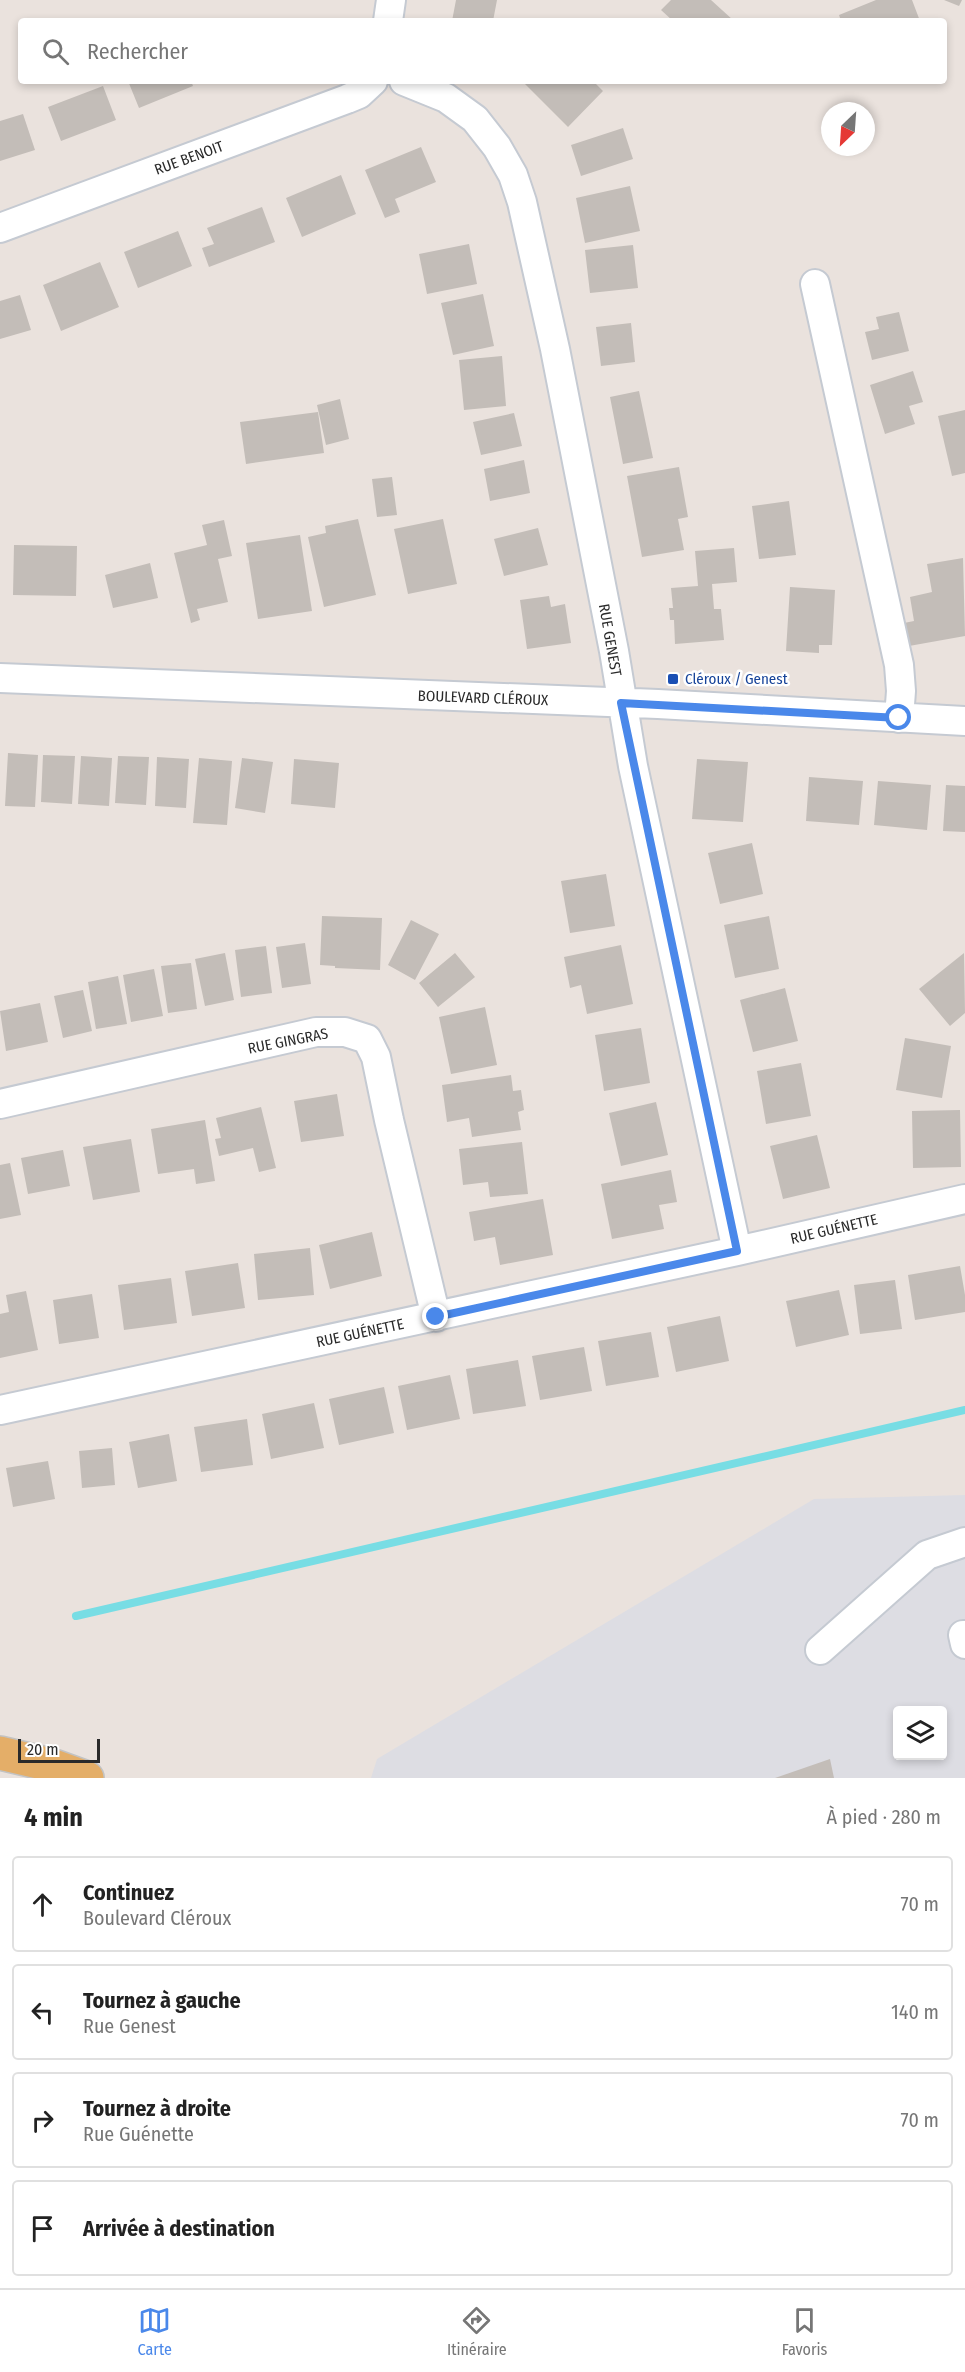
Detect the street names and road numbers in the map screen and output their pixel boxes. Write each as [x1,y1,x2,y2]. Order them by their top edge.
street label: RUE BENOIT [152,137,226,179]
street label: RUE GENEST [595,602,625,678]
street label: BOULEVARD CLÉROUX [417,687,549,709]
street label: RUE GINGRAS [246,1024,330,1058]
street label: RUE GUÉNETTE [789,1210,879,1248]
street label: RUE GUÉNETTE [315,1315,405,1351]

